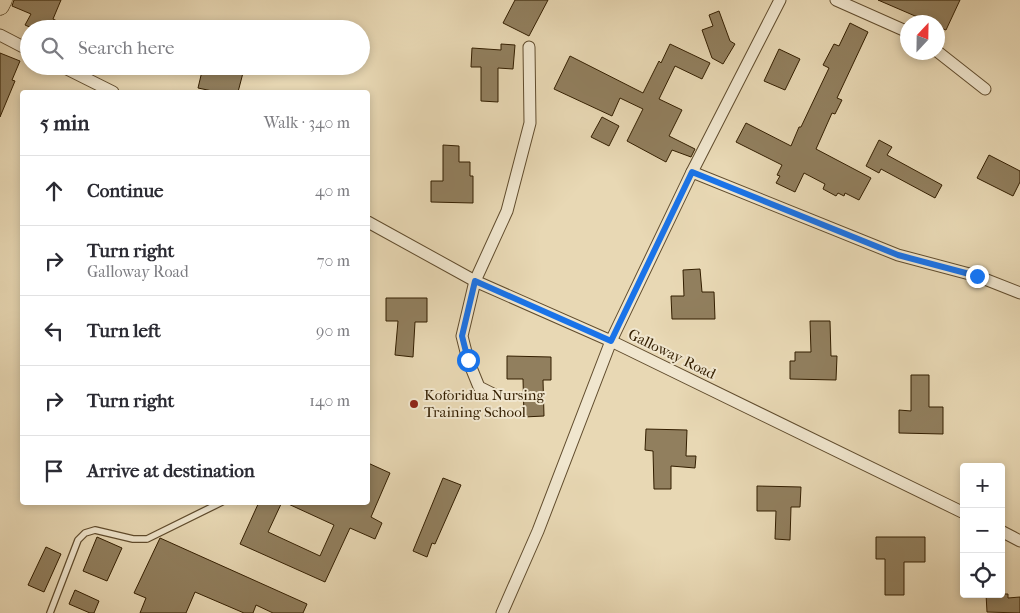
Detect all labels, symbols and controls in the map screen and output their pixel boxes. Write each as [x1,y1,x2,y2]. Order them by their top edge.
north arrow [900,15,945,60]
search box [20,20,370,75]
icon: search [38,34,66,62]
text: Search here [78,37,174,59]
text: 5 min [40,111,89,135]
text: Walk · 340 m [264,113,350,132]
icon: ahead [40,177,68,205]
text: Continue [87,180,163,202]
text: 40 m [315,181,350,200]
text: Turn right [87,240,174,262]
icon: right [40,247,68,275]
text: 70 m [317,251,350,270]
text: Galloway Road [87,262,189,281]
route end [966,265,989,288]
icon: left [40,317,68,345]
text: Turn left [87,320,161,342]
text: 90 m [316,321,350,340]
street label: Galloway Road [625,325,720,383]
route start [457,349,480,372]
place label: Koforidua Nursing Training School [424,386,545,421]
icon: right [40,387,68,415]
text: Turn right [87,390,174,412]
text: 140 m [309,391,350,410]
marker: Koforidua Nursing Training School [408,398,420,410]
icon: arrive [40,457,68,485]
text: Arrive at destination [87,460,255,482]
map controls [960,463,1005,598]
button: + [960,463,1005,508]
button: − [960,508,1005,553]
button: locate [960,553,1005,598]

